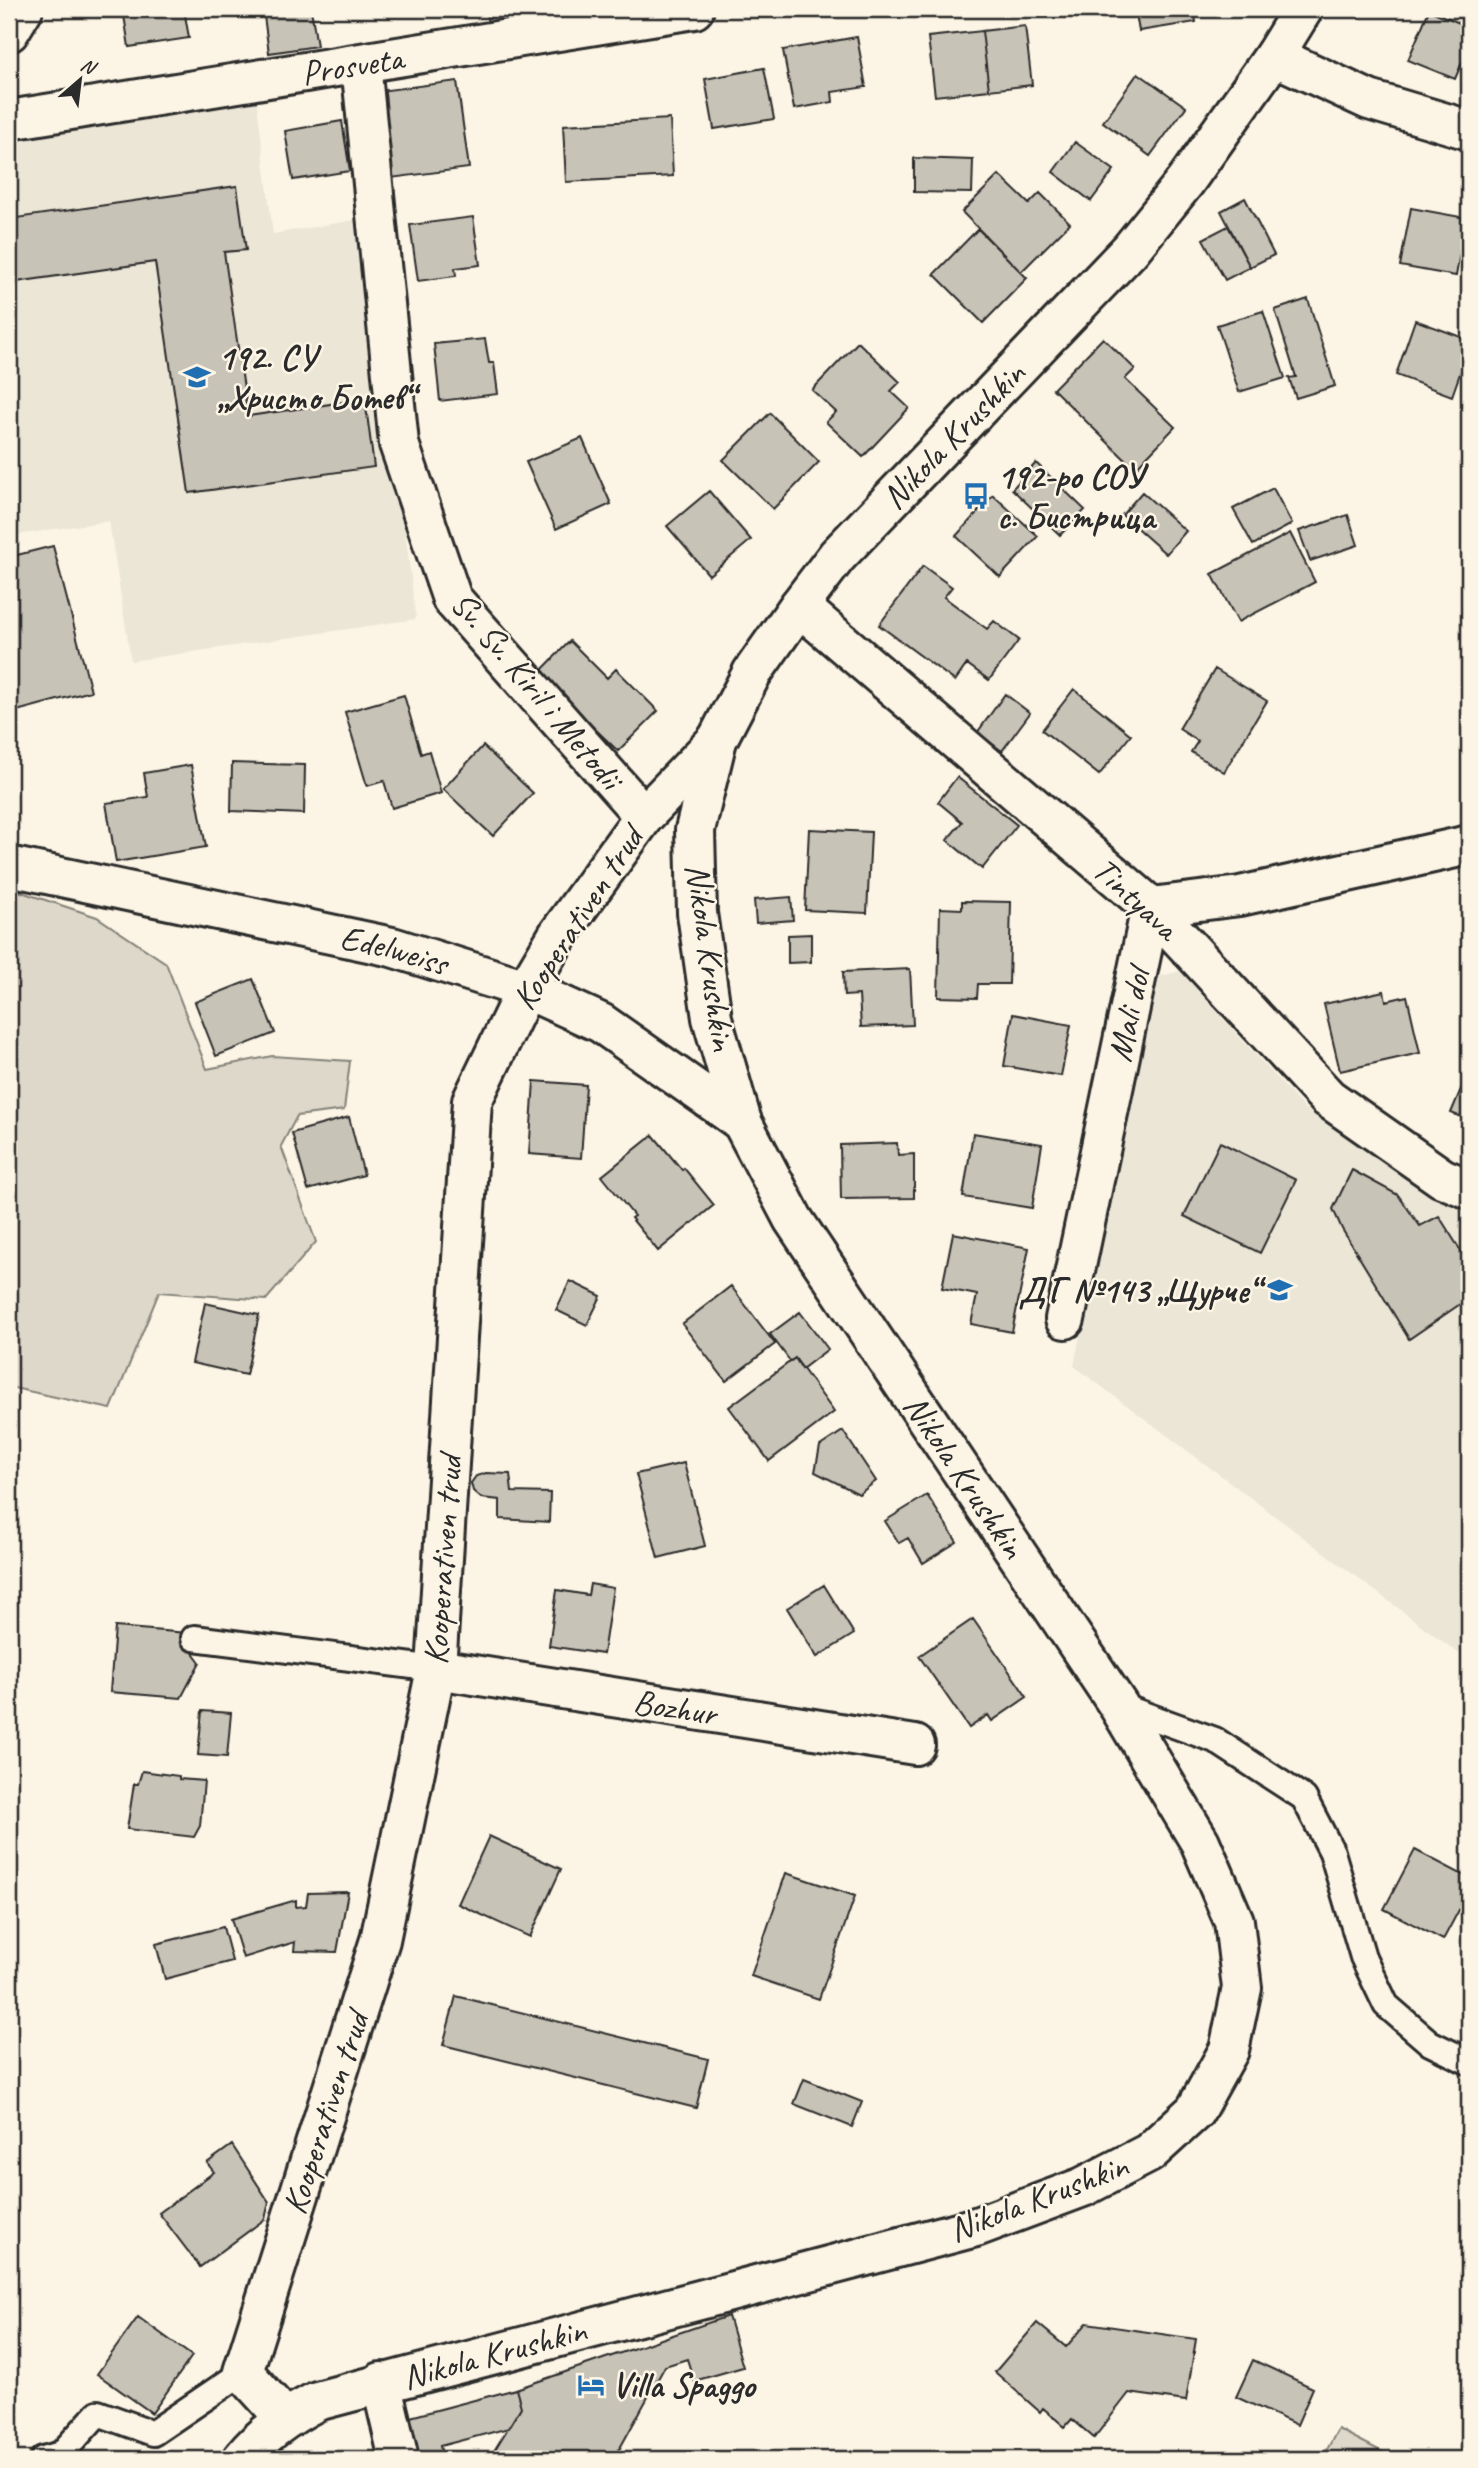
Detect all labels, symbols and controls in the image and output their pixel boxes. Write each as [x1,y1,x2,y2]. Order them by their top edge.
street label: Prosveta [298,35,409,96]
north arrow [46,46,116,116]
text: N [77,53,101,81]
place label: 192. СУ „Христо Ботев“ [218,335,421,420]
street label: Nikola Krushkin [872,351,1036,519]
school or university icon: 192. СУ „Христо Ботев“ [182,362,212,392]
place label: 192-ро СОУ с. Бистрица [997,454,1158,539]
bus stop icon: 192-ро СОУ с. Бистрица [961,481,991,511]
street label: Sv. Sv. Kiril i Metodii [441,582,635,802]
street label: Kooperativen trud [502,814,656,1018]
street label: Tintyava [1083,847,1190,951]
street label: Nikola Krushkin [675,861,746,1054]
street label: Edelweiss [336,915,456,987]
street label: Mali dol [1097,959,1161,1065]
place label: ДГ №143 „Щурче“ [1019,1268,1267,1313]
school or university icon: ДГ №143 „Щурче“ [1264,1275,1294,1305]
street label: Nikola Krushkin [893,1386,1036,1568]
street label: Kooperativen trud [413,1449,473,1666]
street label: Bozhur [630,1679,722,1737]
street label: Kooperativen trud [272,2002,381,2220]
street label: Nikola Krushkin [942,2142,1135,2252]
street label: Nikola Krushkin [398,2307,592,2400]
place label: Villa Spaggo [612,2363,757,2408]
hotel icon: Villa Spaggo [576,2370,606,2400]

